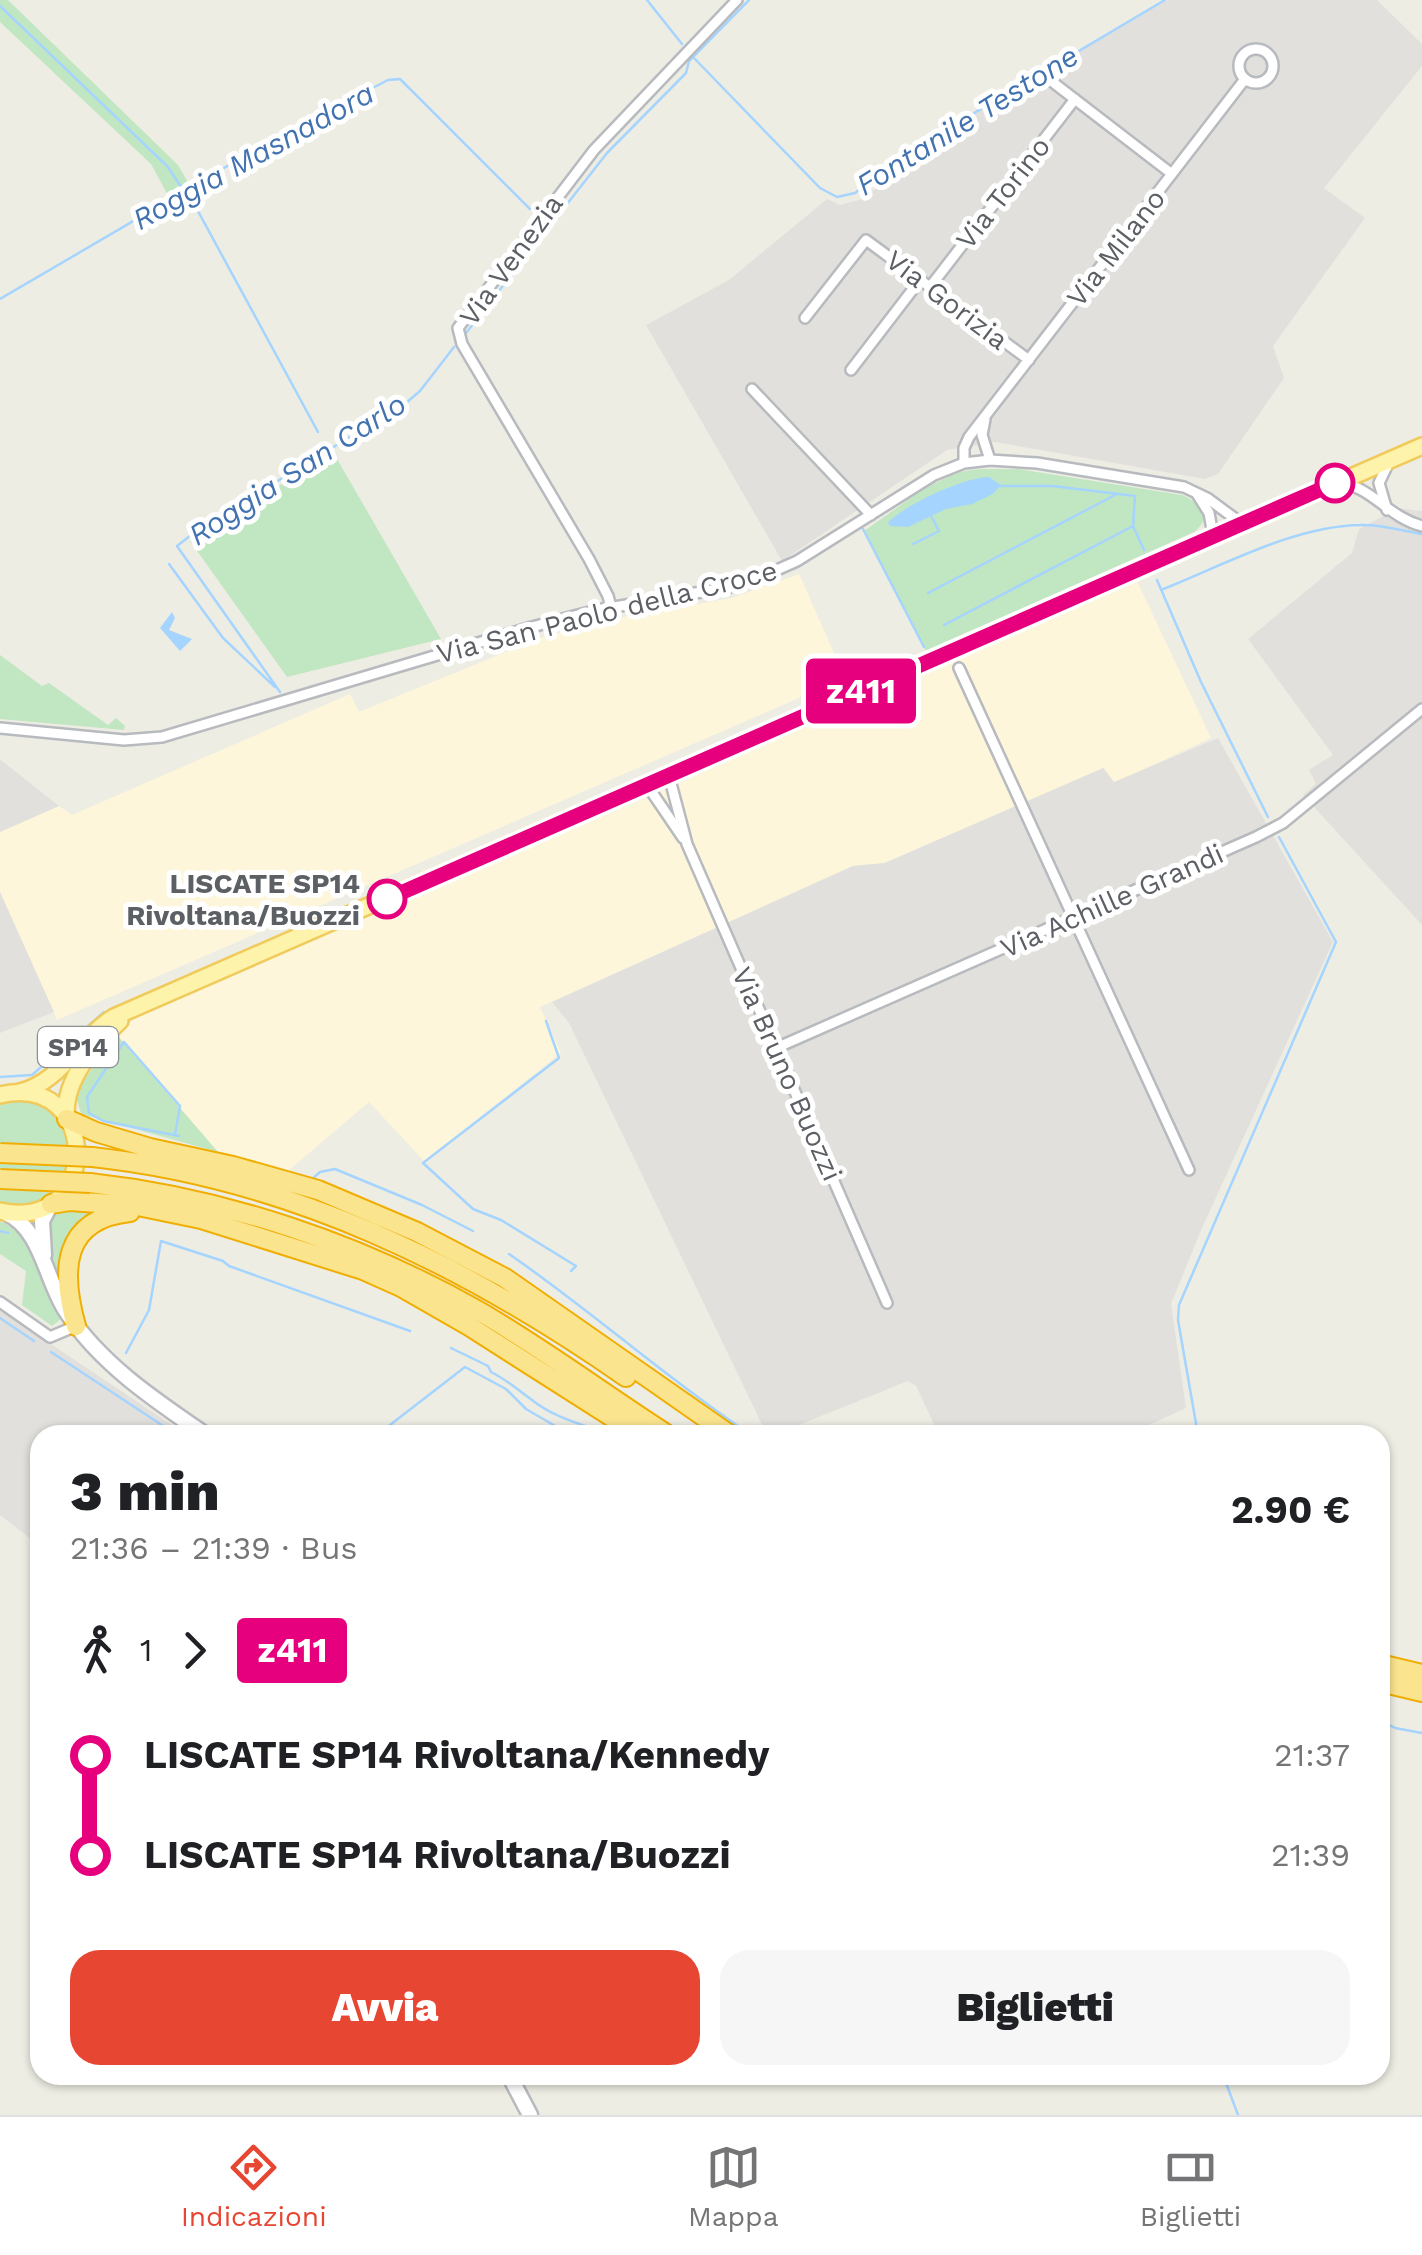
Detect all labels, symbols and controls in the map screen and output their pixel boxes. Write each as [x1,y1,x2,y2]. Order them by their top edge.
water label: Fontanile Testone [849,37,1085,203]
water label: Roggia Masnadora [126,75,380,237]
street label: Via Torino [949,130,1057,256]
street label: Via Milano [1060,183,1172,313]
street label: Via Venezia [452,188,570,332]
street label: Via Gorizia [879,243,1015,357]
water label: Roggia San Carlo [182,386,412,552]
unlabelled marker [1316,464,1354,502]
street label: Via San Paolo della Croce [433,554,781,670]
line badge: z411 [791,658,931,724]
text: z411 [826,670,896,712]
street label: Via Achille Grandi [996,837,1228,965]
place label: LISCATE SP14 Rivoltana/Buozzi [126,867,360,932]
marker: LISCATE SP14 Rivoltana/Buozzi [368,880,406,918]
street label: Via Bruno Buozzi [725,962,849,1186]
road number: SP14 [38,1027,118,1067]
text: 3 min [70,1459,220,1523]
text: 2.90 € [1231,1488,1350,1532]
text: 21:36 – 21:39 · Bus [70,1529,357,1567]
icon: walk [70,1623,125,1678]
icon: forward [167,1623,222,1678]
text: z411 [257,1629,327,1671]
text: 1 [140,1631,152,1669]
text: LISCATE SP14 Rivoltana/Kennedy [144,1733,769,1777]
text: 21:37 [1274,1736,1350,1774]
text: LISCATE SP14 Rivoltana/Buozzi [144,1833,731,1877]
text: 21:39 [1271,1836,1350,1874]
button: Avvia [70,1950,700,2065]
button: Biglietti [720,1950,1350,2065]
tab: Indicazioni [181,2140,327,2233]
tab: Mappa [688,2140,779,2233]
tab: Biglietti [1140,2140,1241,2233]

